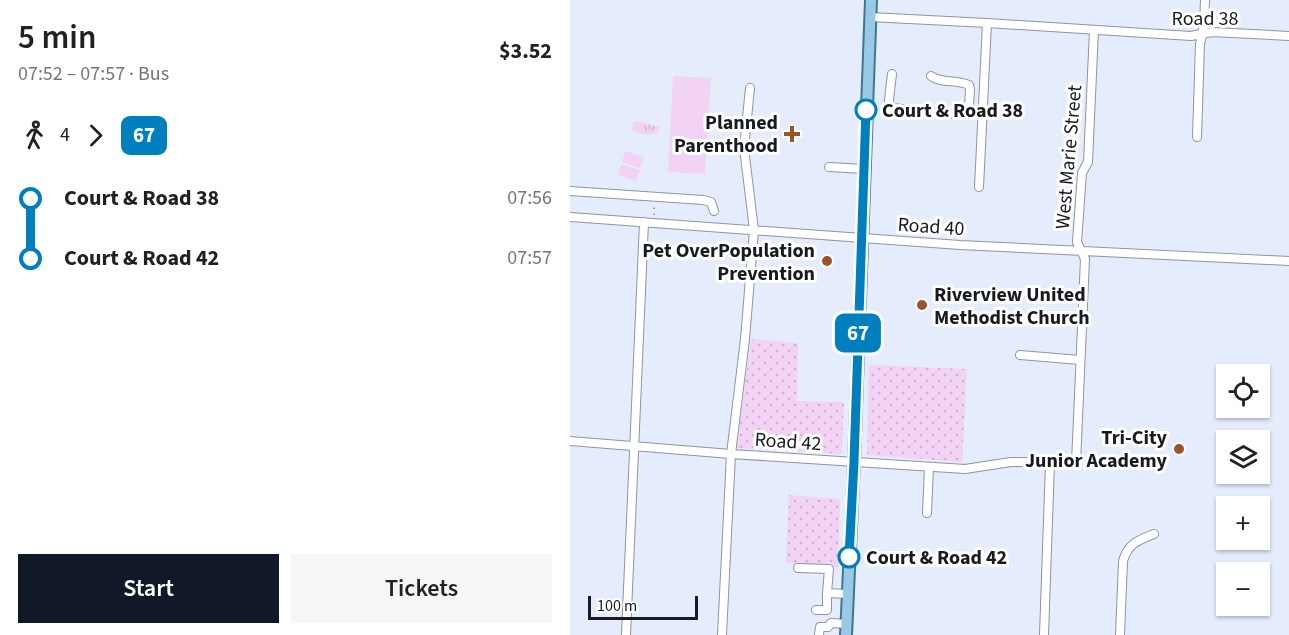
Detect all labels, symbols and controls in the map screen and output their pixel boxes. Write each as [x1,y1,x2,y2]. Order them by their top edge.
street label: Road 38 [1172,5,1238,33]
text: 5 min [18,14,96,61]
text: $3.52 [499,35,552,67]
text: 07:52 – 07:57 · Bus [18,60,169,88]
street label: West Marie Street [1049,83,1089,230]
place label: Court & Road 38 [882,97,1023,125]
marker: Court & Road 38 [855,99,877,121]
place label: Planned Parenthood [674,109,778,160]
icon: walk [18,119,51,152]
icon: forward [79,119,112,152]
text: 67 [133,120,155,150]
text: 4 [60,121,70,149]
marker: Planned Parenthood [783,125,801,143]
text: Court & Road 38 [64,182,219,214]
text: 07:56 [507,184,552,212]
street label: Road 40 [897,211,965,243]
place label: Pet OverPopulation Prevention [642,237,815,288]
text: Court & Road 42 [64,242,219,274]
text: 07:57 [507,244,552,272]
marker: Pet OverPopulation Prevention [820,254,834,268]
place label: Riverview United Methodist Church [934,281,1090,332]
marker: Riverview United Methodist Church [915,298,929,312]
line badge: 67 [831,314,885,352]
text: 67 [847,318,869,348]
map controls [1216,364,1270,616]
button: locate [1216,364,1270,418]
place label: Tri-City Junior Academy [1025,424,1168,475]
street label: Road 42 [754,426,822,458]
button: layers [1216,430,1270,484]
marker: Tri-City Junior Academy [1172,442,1186,456]
button: + [1216,496,1270,550]
place label: Court & Road 42 [866,544,1007,572]
marker: Court & Road 42 [838,546,860,568]
button: Start [18,554,279,623]
button: Tickets [291,554,552,623]
button: − [1216,562,1270,616]
scale bar [588,593,698,620]
text: 100 m [597,595,637,617]

